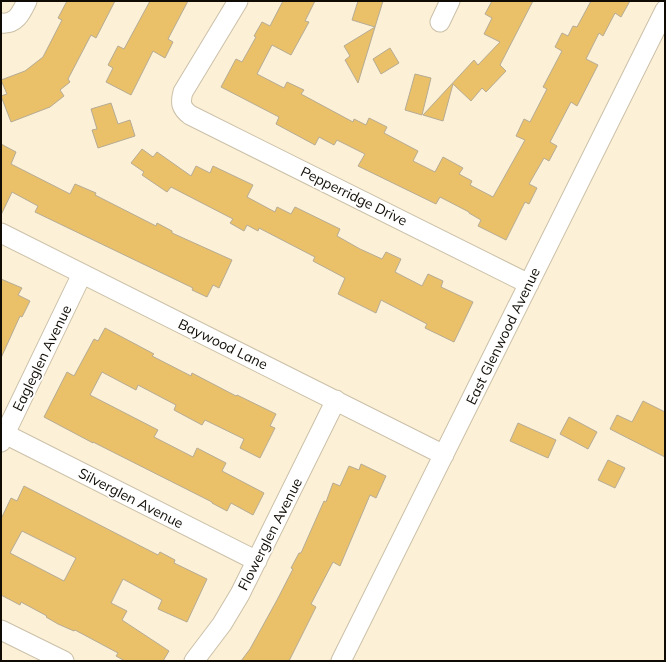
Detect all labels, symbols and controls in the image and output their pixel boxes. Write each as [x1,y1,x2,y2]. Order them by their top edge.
street label: Pepperridge Drive [298,162,410,230]
street label: East Glenwood Avenue [462,265,544,407]
street label: Eagleglen Avenue [8,302,76,414]
street label: Baywood Lane [175,315,271,373]
street label: Silverglen Avenue [76,464,186,532]
street label: Flowerglen Avenue [234,475,306,593]

